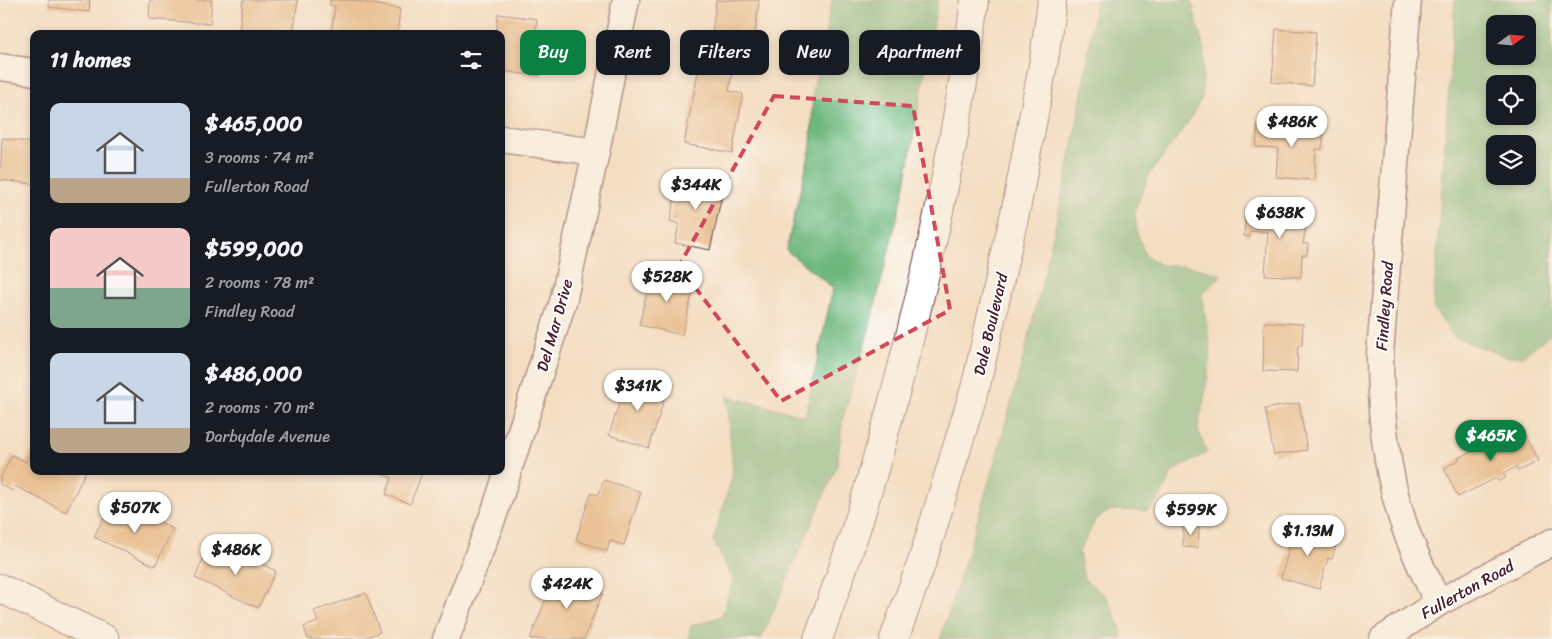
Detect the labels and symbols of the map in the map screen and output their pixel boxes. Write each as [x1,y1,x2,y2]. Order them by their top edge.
north arrow [1486,15,1536,65]
pin: $486K [1257,106,1327,148]
pin: $344K [661,168,731,211]
pin: $638K [1245,196,1315,239]
street label: Findley Road [1367,259,1402,352]
pin: $528K [632,260,702,303]
street label: Dale Boulevard [965,268,1017,378]
street label: Del Mar Drive [527,275,582,375]
pin: $341K [603,370,673,412]
pin: $465K [1456,420,1526,462]
pin: $507K [100,492,170,534]
pin: $599K [1156,494,1226,536]
pin: $1.13M [1267,514,1349,557]
pin: $486K [201,534,271,576]
street label: Fullerton Road [1415,551,1521,627]
pin: $424K [532,568,602,610]

